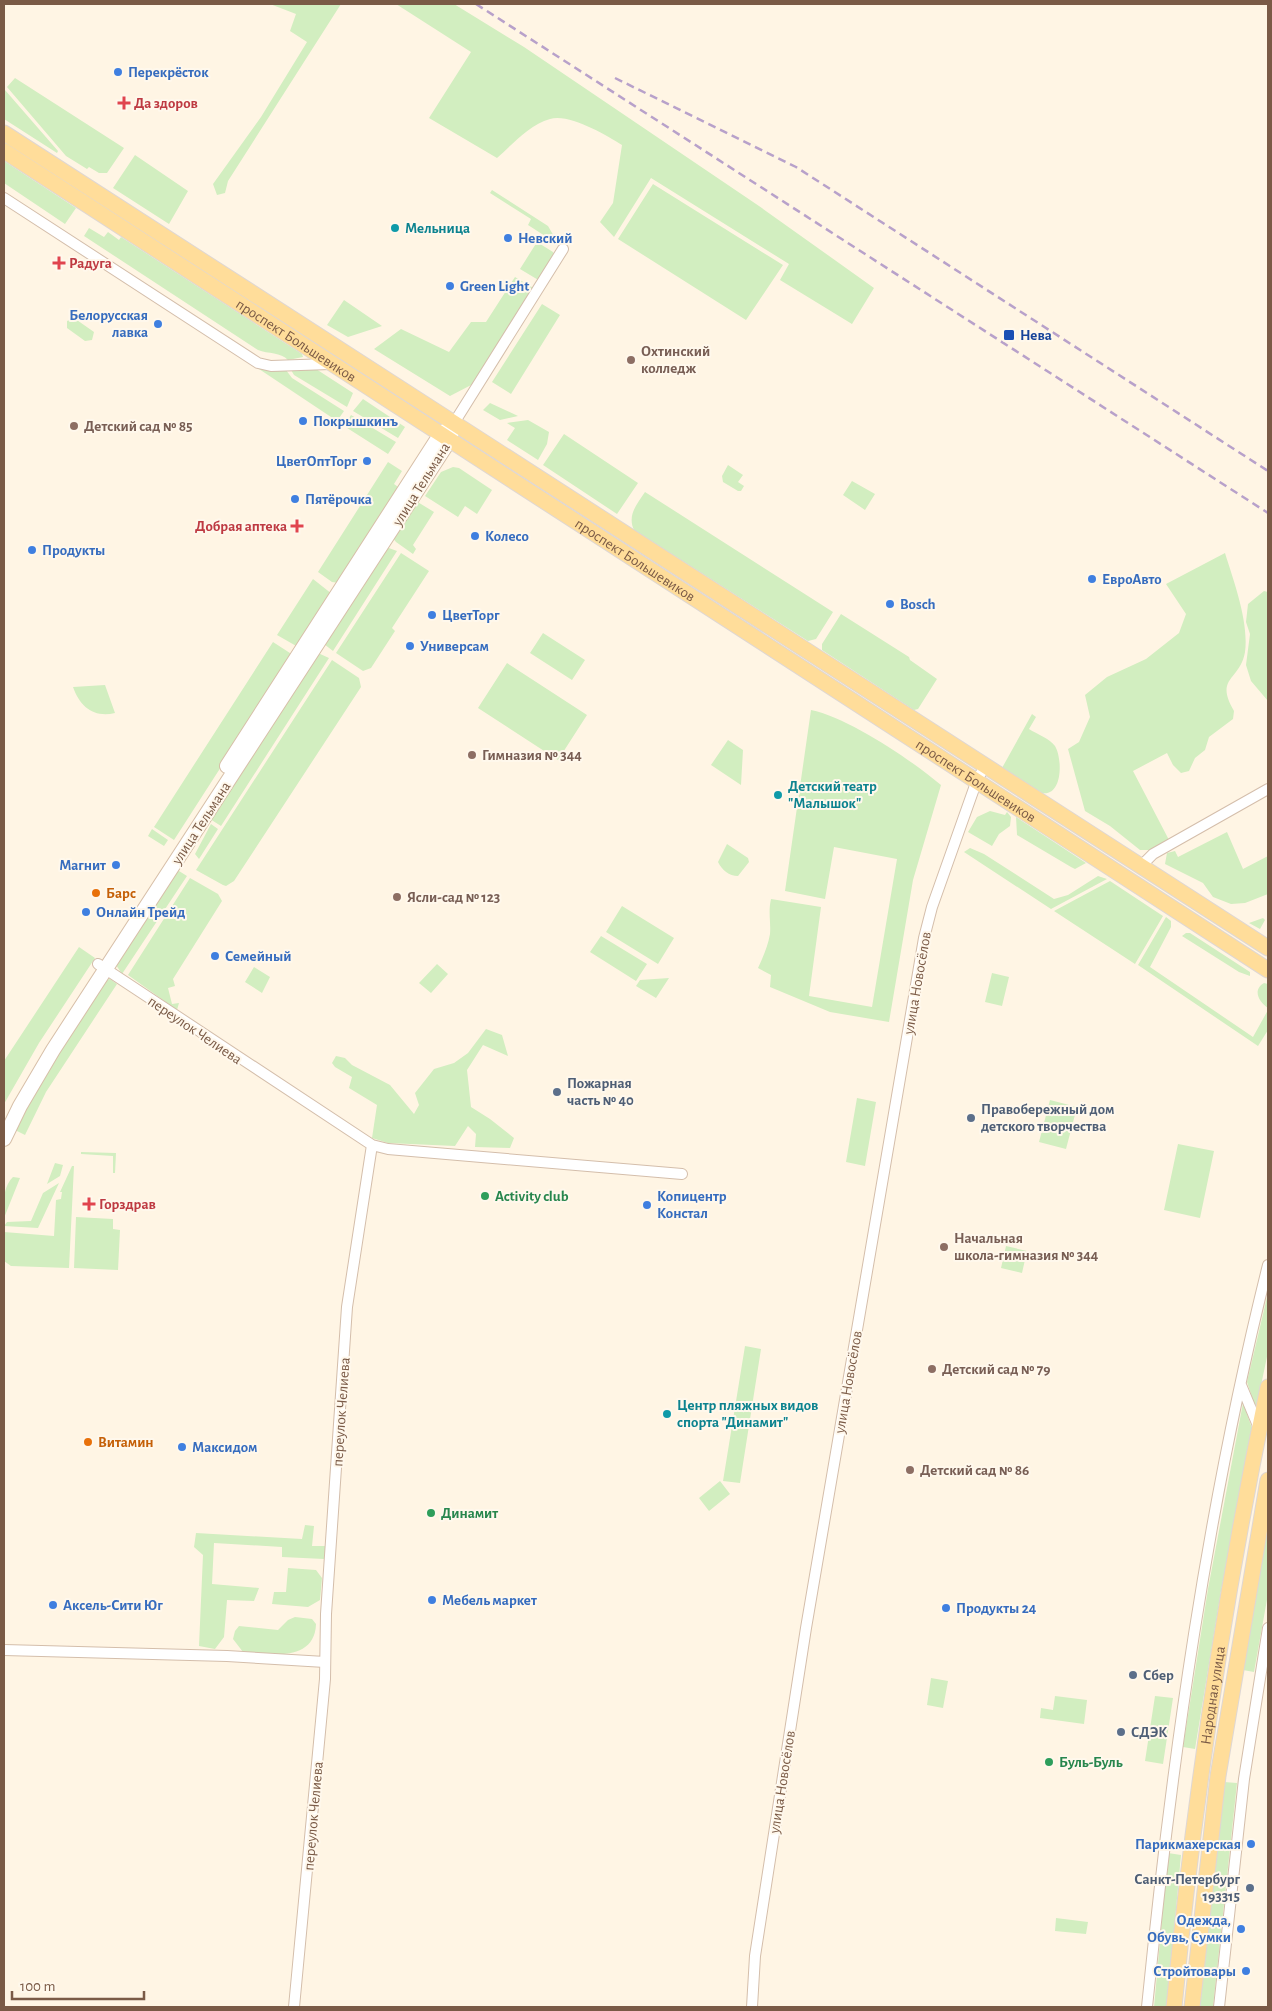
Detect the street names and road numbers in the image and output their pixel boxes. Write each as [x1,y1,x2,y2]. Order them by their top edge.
street label: проспект Большевиков [233,296,359,385]
street label: улица Тельмана [389,440,453,529]
street label: проспект Большевиков [572,516,698,605]
street label: проспект Большевиков [913,737,1038,825]
street label: улица Тельмана [169,779,234,868]
street label: улица Новосёлов [901,931,934,1037]
street label: переулок Челиева [145,994,244,1067]
street label: улица Новосёлов [832,1330,865,1436]
street label: переулок Челиева [330,1357,353,1467]
street label: Народная улица [1198,1645,1228,1746]
street label: улица Новосёлов [767,1730,798,1836]
street label: переулок Челиева [301,1761,326,1871]

